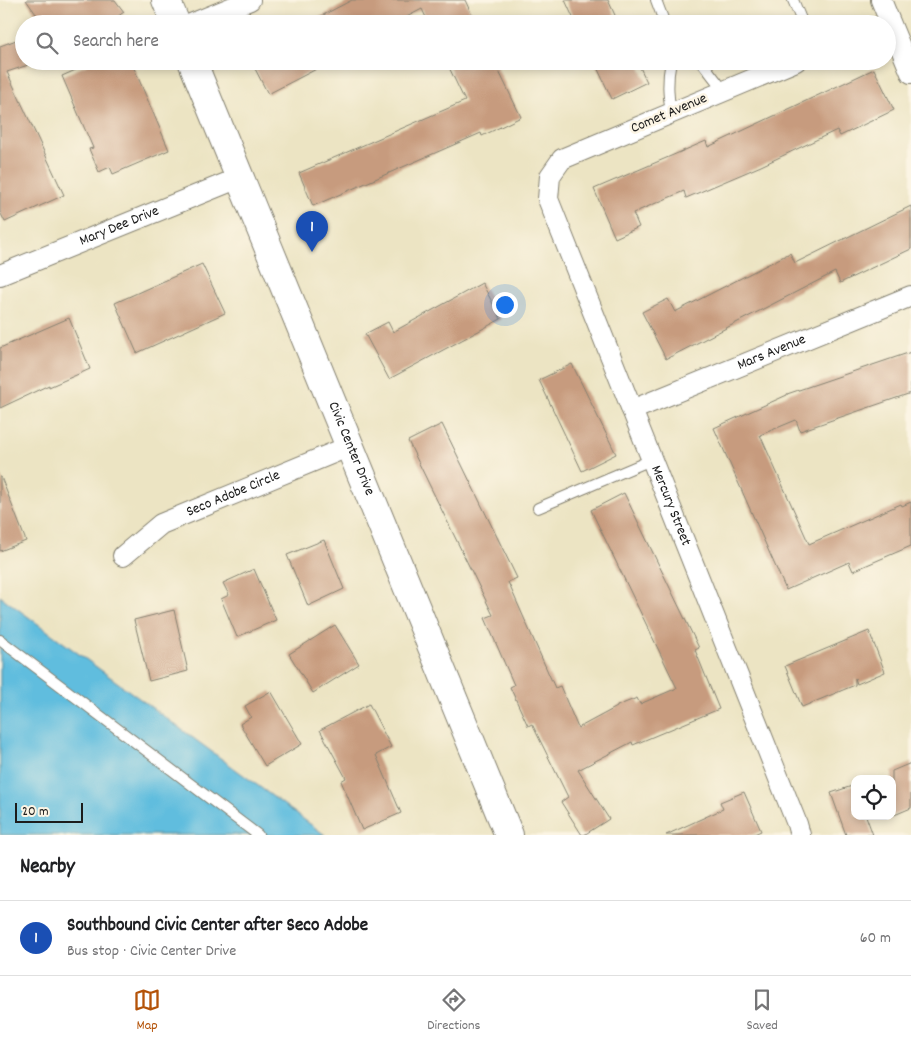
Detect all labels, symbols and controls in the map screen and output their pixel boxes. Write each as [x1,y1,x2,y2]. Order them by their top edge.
search box [15,15,896,70]
icon: search [33,29,61,57]
text: Search here [73,29,159,56]
street label: Comet Avenue [627,88,711,140]
street label: Mary Dee Drive [76,200,163,253]
pin: 1 [296,211,328,252]
your location [492,292,518,318]
street label: Mars Avenue [734,329,810,377]
street label: Civic Center Drive [322,398,380,499]
street label: Mercury Street [644,462,697,550]
street label: Seco Adobe Circle [183,465,284,523]
map controls [851,775,896,820]
button: locate [851,775,896,820]
scale bar [15,800,82,823]
text: 20 m [22,802,49,822]
text: Nearby [20,853,75,883]
text: Southbound Civic Center after Seco Adobe [67,913,368,940]
text: 1 [34,927,38,950]
text: 60 m [860,927,891,950]
text: Bus stop · Civic Center Drive [67,940,236,963]
tab: Map [133,986,161,1036]
tab: Directions [427,986,480,1036]
tab: Saved [747,986,778,1036]

